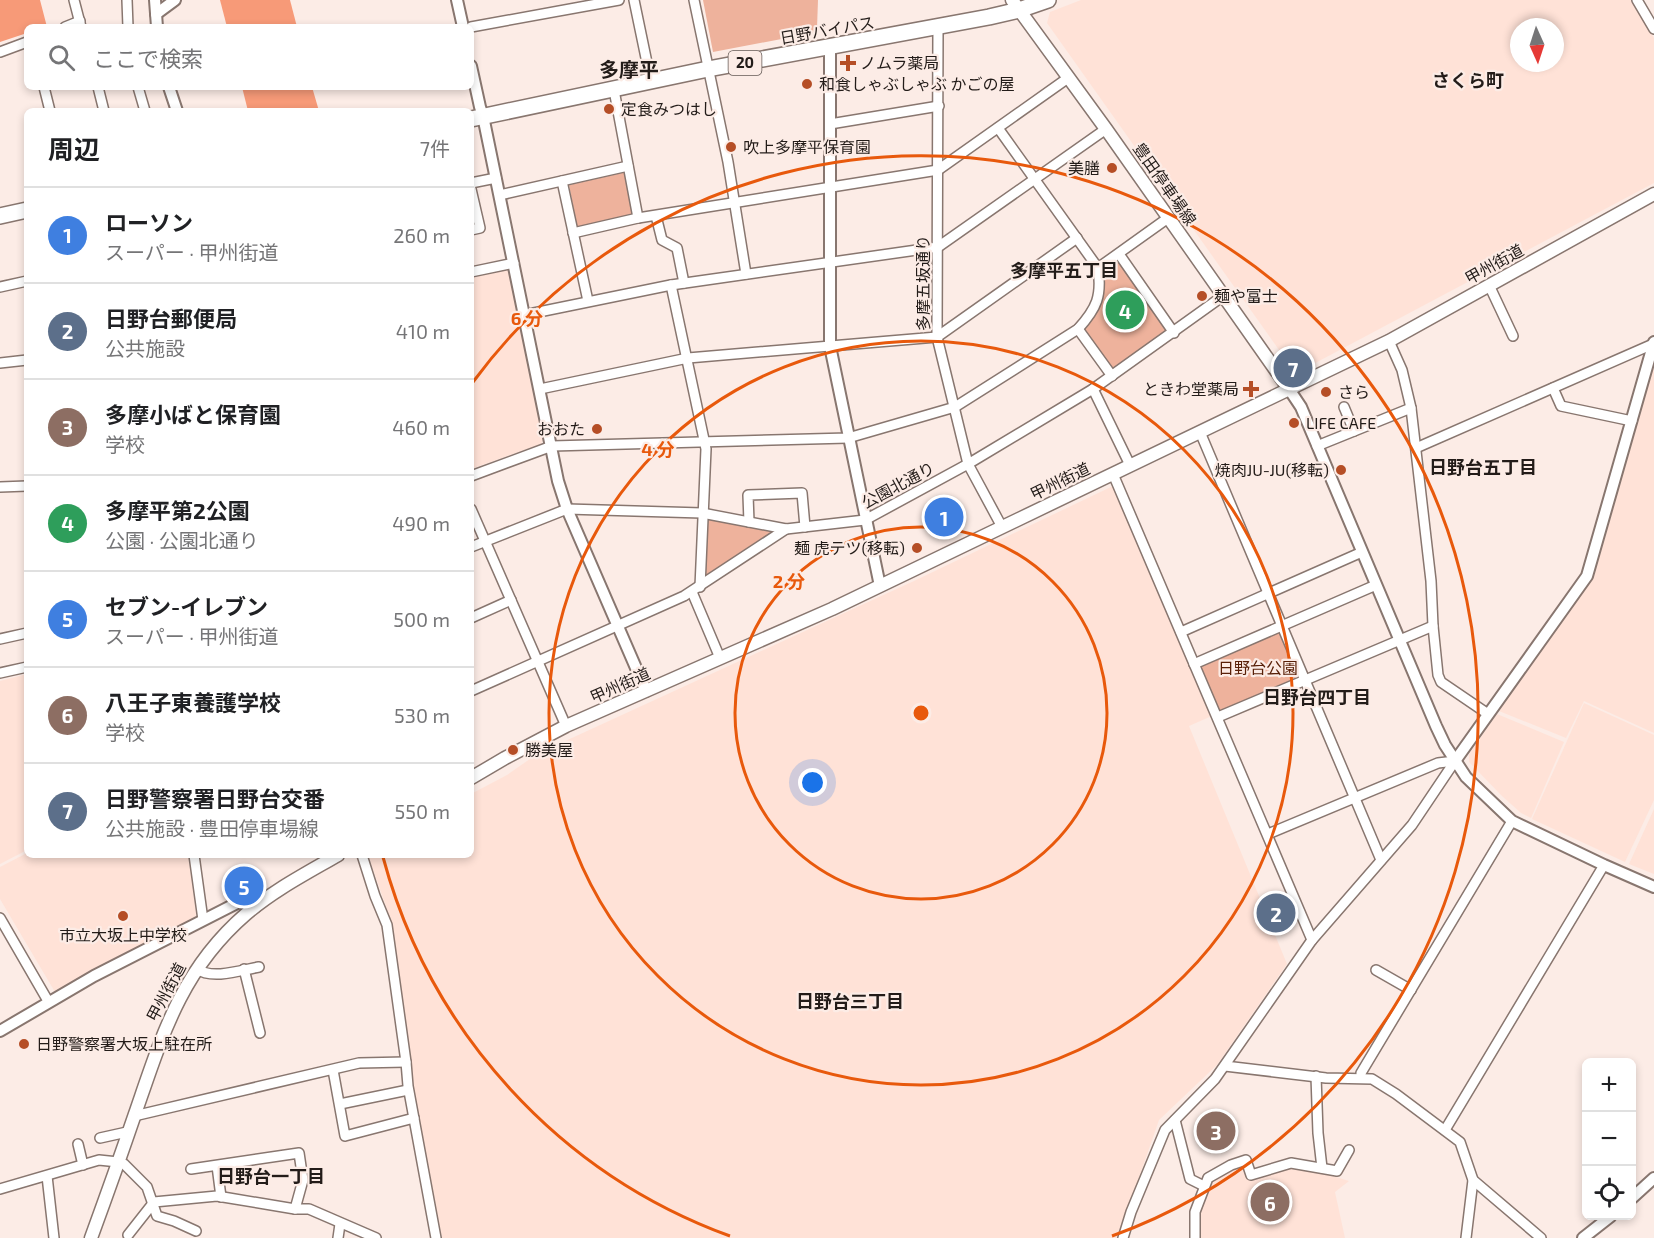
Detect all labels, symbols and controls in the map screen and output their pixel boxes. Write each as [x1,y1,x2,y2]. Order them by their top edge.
street label: 日野バイパス [778,12,876,47]
north arrow [1510,18,1564,72]
search box [24,24,474,90]
icon: search [45,41,78,74]
text: ここで検索 [93,45,203,71]
road number: 20 [728,51,762,75]
place label: ノムラ薬局 [860,53,939,72]
marker: ノムラ薬局 [841,56,855,70]
district label: 多摩平 [599,57,659,81]
district label: さくら町 [1432,69,1504,91]
place label: 和食しゃぶしゃぶ かごの屋 [819,74,1015,93]
marker: 和食しゃぶしゃぶ かごの屋 [800,77,814,91]
place label: 定食みつはし [621,99,717,118]
marker: 定食みつはし [602,102,616,116]
text: 周辺 [48,133,100,164]
text: 7件 [420,136,450,160]
place label: 吹上多摩平保育園 [743,137,871,156]
street label: 豊田停車場線 [1130,139,1201,228]
marker: 吹上多摩平保育園 [724,140,738,154]
place label: 美膳 [1068,158,1100,177]
marker: 美膳 [1105,161,1119,175]
text: ローソン [105,209,193,235]
text: 1 [63,223,72,247]
text: 260 m [393,223,450,247]
street label: 多摩五坂通り [913,235,932,331]
text: スーパー · 甲州街道 [105,240,278,264]
street label: 甲州街道 [1461,240,1526,287]
district label: 多摩平五丁目 [1010,259,1118,281]
place label: 麺や富士 [1214,286,1278,305]
pin: 4 [1106,288,1144,332]
marker: 麺や富士 [1195,289,1209,303]
text: 日野台郵便局 [105,305,237,331]
text: 6 分 [511,307,543,329]
text: 2 [62,319,73,343]
text: 410 m [396,319,450,343]
text: 公共施設 [105,336,185,360]
pin: 7 [1274,346,1312,391]
place label: ときわ堂薬局 [1143,379,1239,398]
marker: ときわ堂薬局 [1244,382,1258,396]
place label: さら [1338,382,1370,401]
marker: さら [1319,385,1333,399]
text: 多摩小ばと保育園 [105,401,281,427]
place label: LIFE CAFE [1306,413,1376,432]
text: 3 [62,415,73,439]
text: 460 m [392,415,450,439]
marker: LIFE CAFE [1287,416,1301,430]
place label: おおた [537,419,585,438]
marker: おおた [590,422,604,436]
text: 学校 [105,432,145,456]
text: 4 分 [641,438,675,460]
district label: 日野台五丁目 [1429,456,1537,478]
street label: 公園北通り [858,457,938,512]
street label: 甲州街道 [1027,458,1093,503]
place label: 焼肉JU-JU(移転) [1215,460,1329,479]
marker: 焼肉JU-JU(移転) [1334,463,1348,477]
pin: 1 [924,494,964,540]
text: 多摩平第2公園 [105,497,250,523]
text: 4 [61,511,74,535]
text: 490 m [392,511,450,535]
text: 公園 · 公園北通り [105,528,259,552]
place label: 麺 虎テツ(移転) [794,538,905,557]
marker: 麺 虎テツ(移転) [910,541,924,555]
text: 2 分 [773,570,805,592]
text: セブン-イレブン [105,593,268,619]
text: 5 [62,607,73,631]
text: 500 m [393,607,450,631]
text: スーパー · 甲州街道 [105,624,278,648]
park label: 日野台公園 [1218,658,1298,677]
street label: 甲州街道 [587,663,653,706]
district label: 日野台四丁目 [1263,686,1371,708]
text: 八王子東養護学校 [105,689,281,715]
text: 6 [62,703,73,727]
text: 530 m [394,703,450,727]
centre of rings [911,703,931,723]
text: 学校 [105,720,145,744]
place label: 勝美屋 [525,740,573,759]
marker: 勝美屋 [506,743,520,757]
your location [798,768,827,797]
text: 日野警察署日野台交番 [105,785,325,811]
text: 7 [62,799,73,823]
text: 550 m [395,799,450,823]
text: 公共施設 · 豊田停車場線 [105,816,319,840]
pin: 5 [224,864,264,908]
pin: 2 [1256,890,1296,936]
marker: 市立大坂上中学校 [116,909,130,923]
place label: 市立大坂上中学校 [59,925,187,944]
street label: 甲州街道 [142,959,189,1024]
district label: 日野台三丁目 [796,990,904,1012]
place label: 日野警察署大坂上駐在所 [36,1034,212,1053]
marker: 日野警察署大坂上駐在所 [17,1037,31,1051]
map controls [1582,1058,1636,1220]
button: + [1582,1058,1636,1112]
pin: 3 [1196,1108,1236,1154]
button: − [1582,1112,1636,1166]
district label: 日野台一丁目 [217,1165,325,1187]
button: locate [1582,1166,1636,1220]
pin: 6 [1250,1180,1290,1224]

